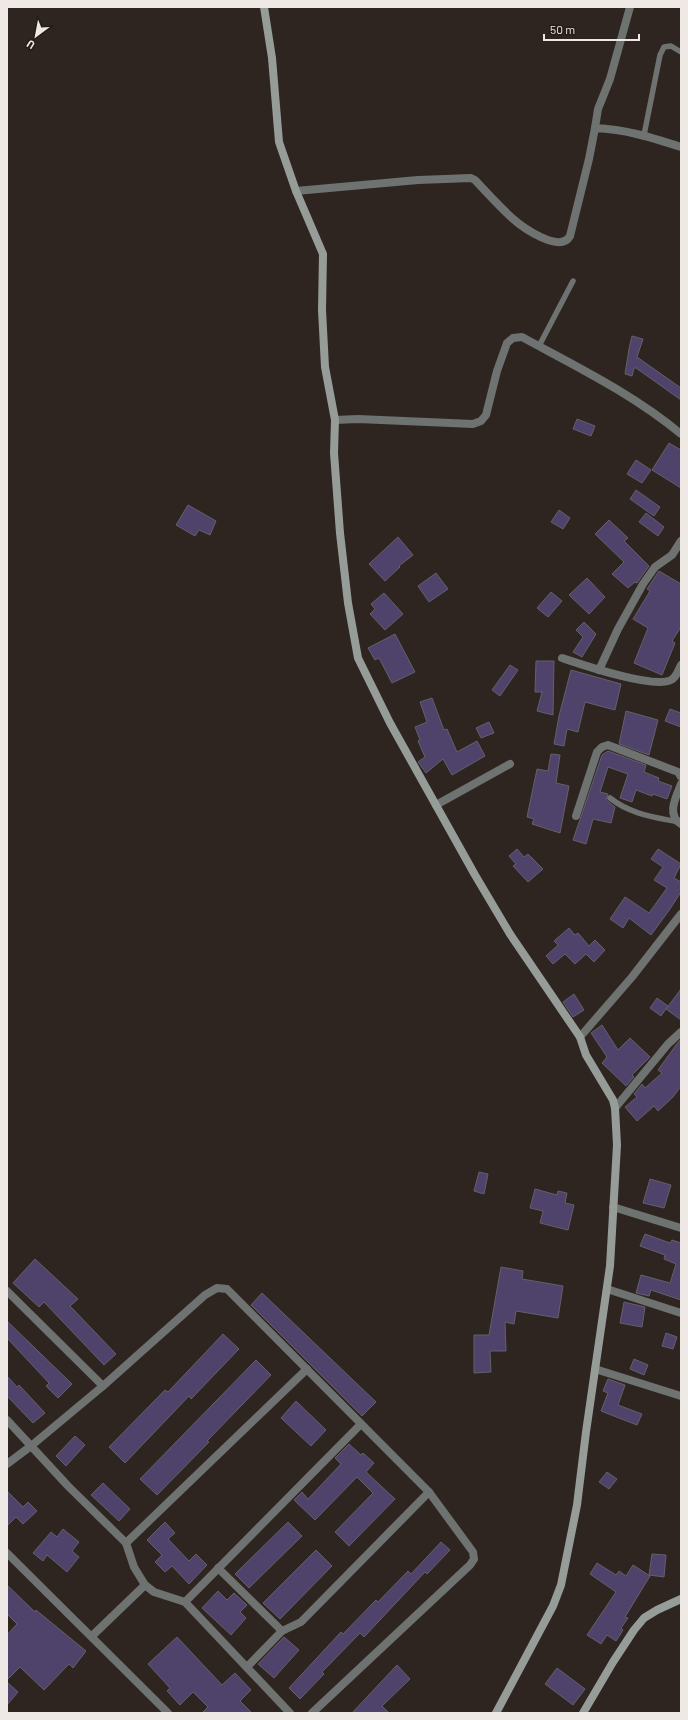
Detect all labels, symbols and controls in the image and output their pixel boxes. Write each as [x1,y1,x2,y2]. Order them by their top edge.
north arrow [16,16,56,56]
scale bar [544,16,639,42]
text: 50 m [550,22,575,36]
text: U [24,38,37,52]

